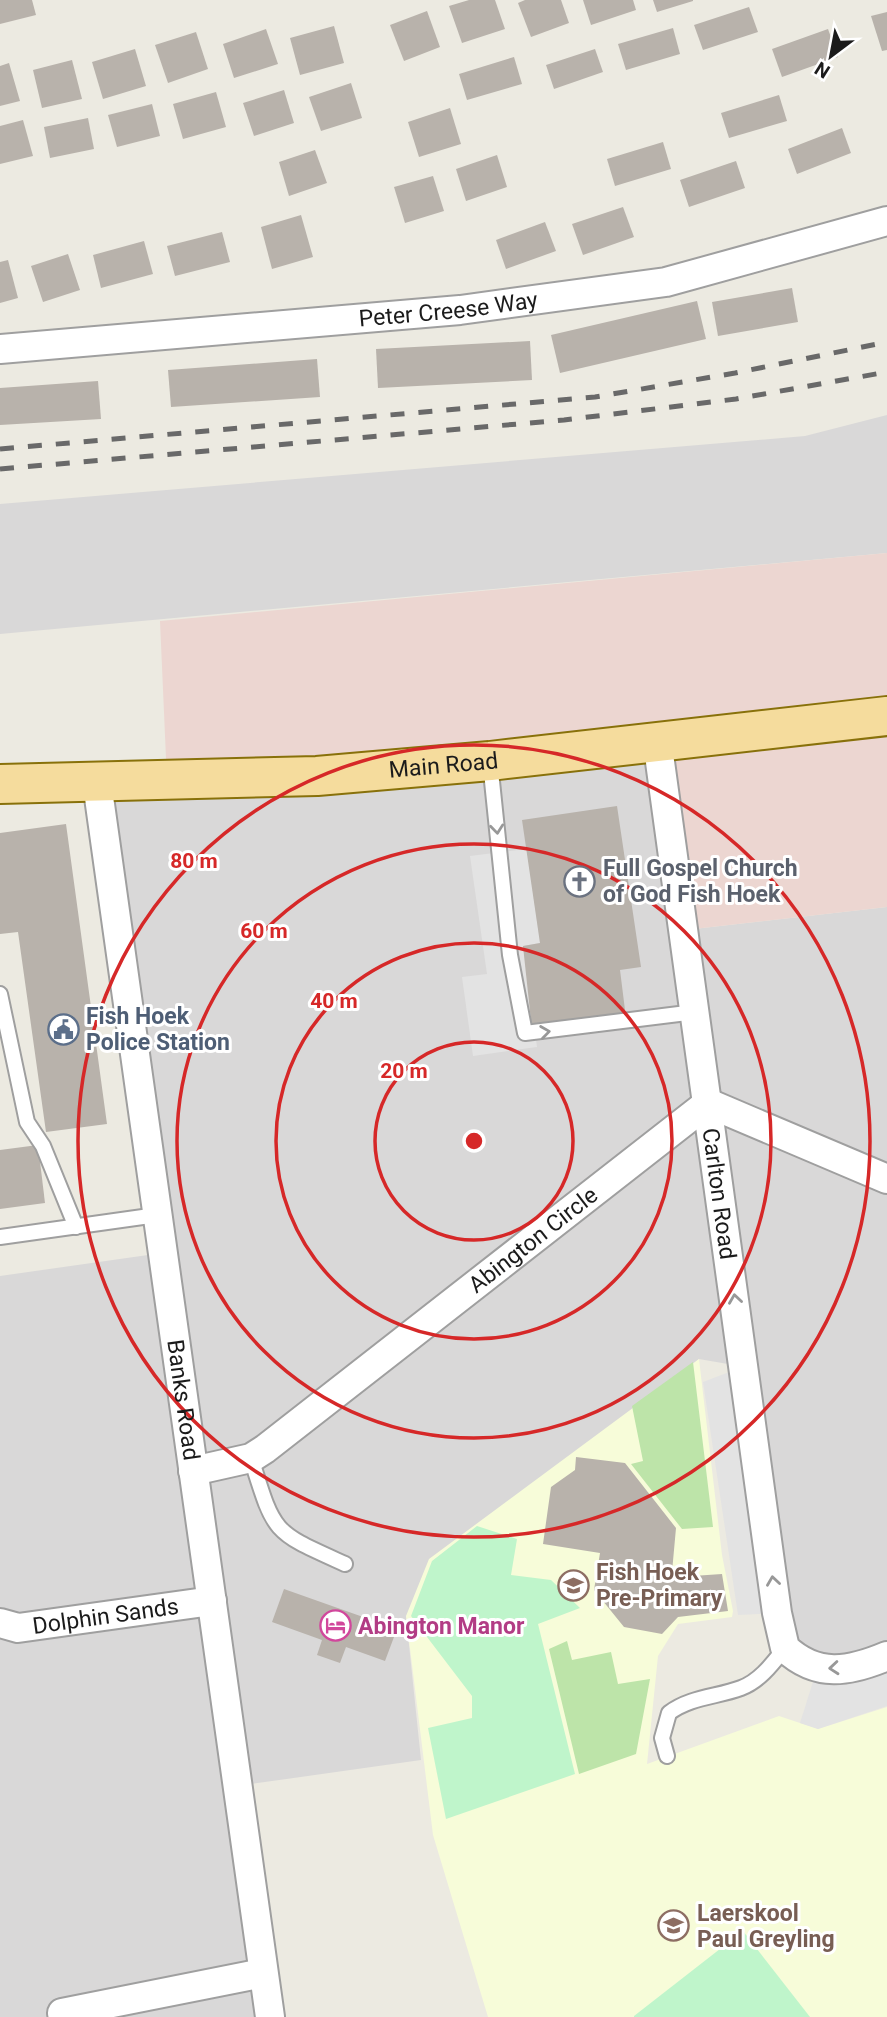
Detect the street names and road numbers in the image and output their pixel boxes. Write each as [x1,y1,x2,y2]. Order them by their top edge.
street label: Peter Creese Way [358,287,540,333]
street label: Main Road [388,747,499,784]
street label: Carlton Road [696,1126,741,1261]
street label: Abington Circle [463,1181,603,1299]
street label: Banks Road [161,1338,205,1462]
street label: Dolphin Sands [31,1593,180,1640]

